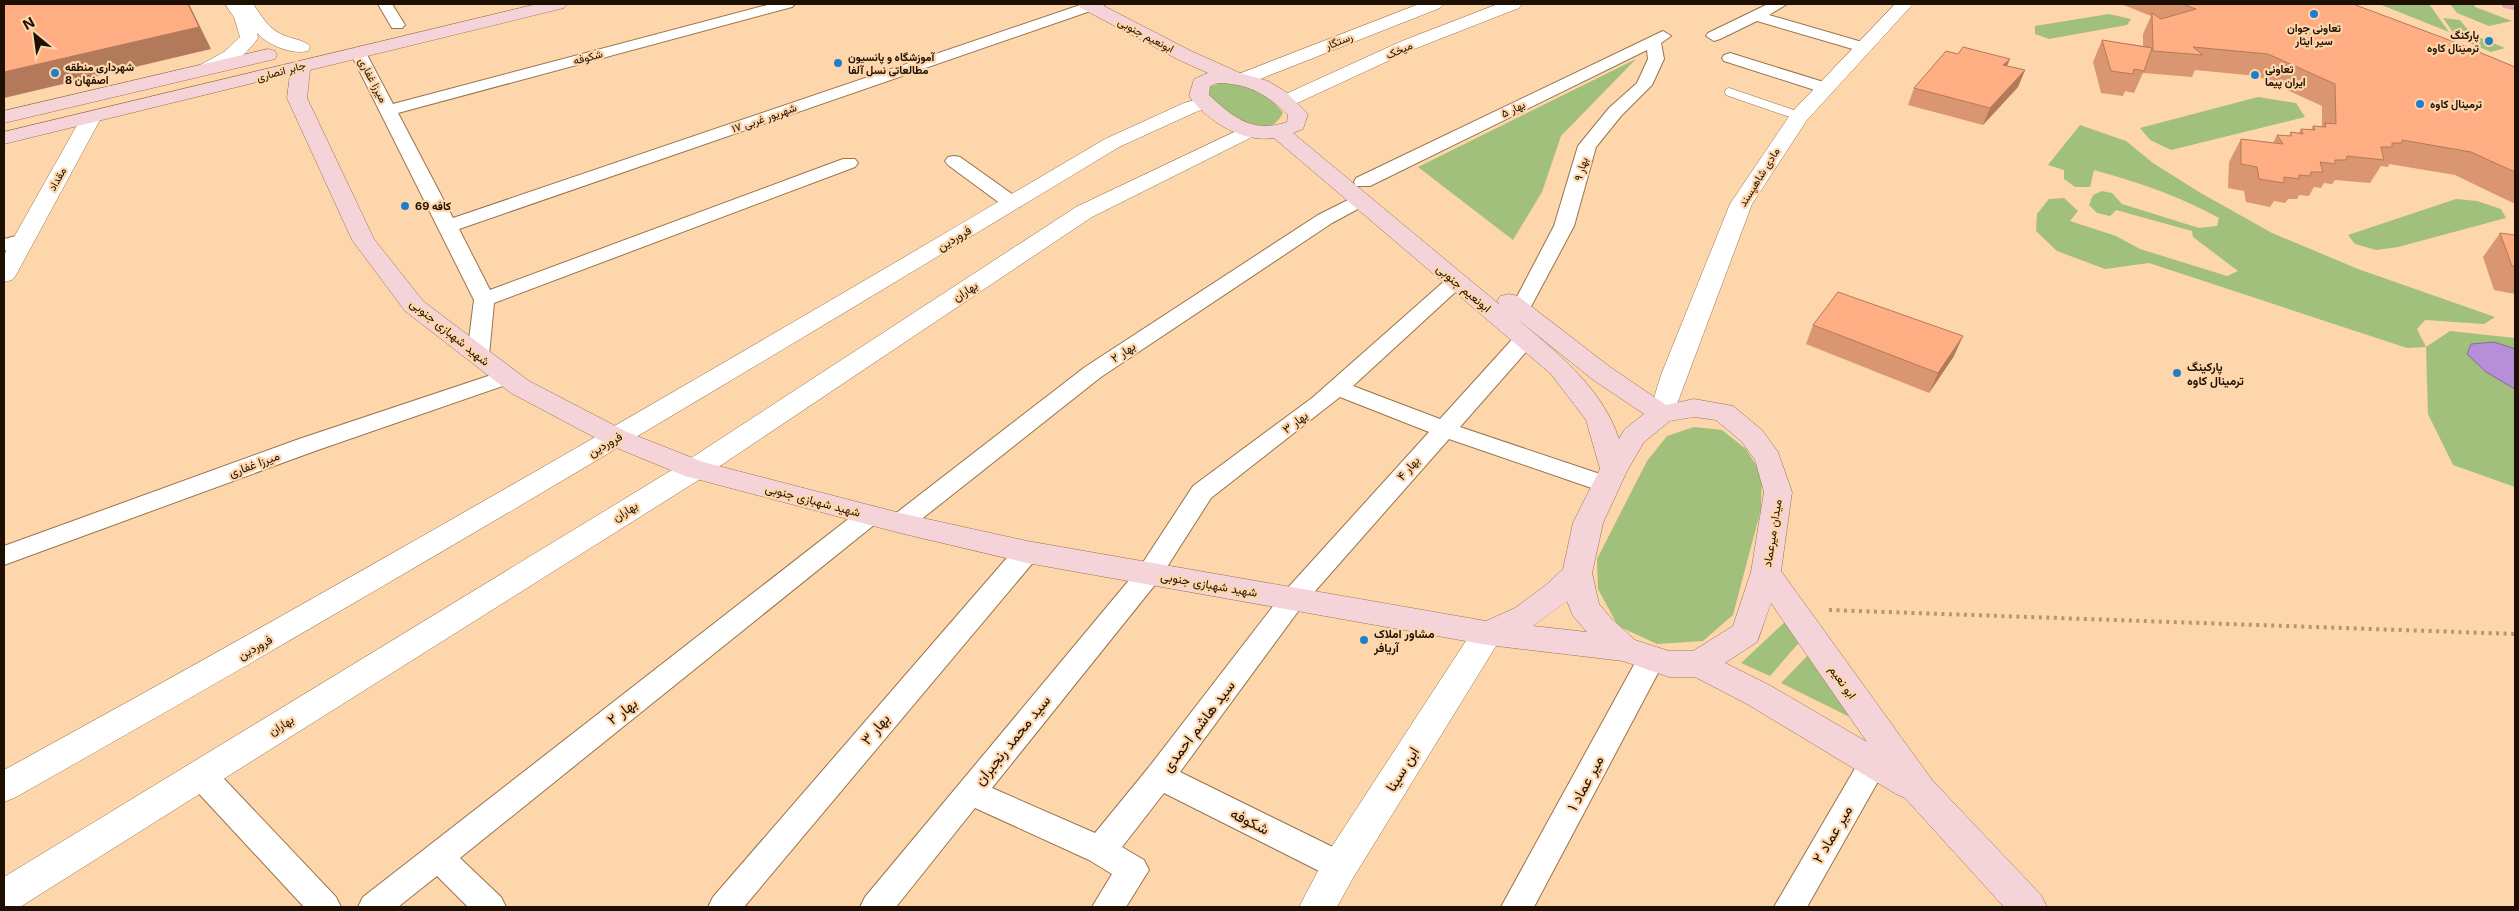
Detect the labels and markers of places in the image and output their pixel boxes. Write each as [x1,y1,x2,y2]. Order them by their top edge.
marker: تعاونی جوان سیر ایثار [2308,8,2320,20]
place label: تعاونی جوان سیر ایثار [2287,21,2341,48]
place label: پارکنگ ترمینال کاوه [2427,28,2480,55]
marker: پارکنگ ترمینال کاوه [2483,35,2495,47]
place label: آموزشگاه و پانسیون مطالعاتی نسل آلفا [848,50,935,77]
marker: آموزشگاه و پانسیون مطالعاتی نسل آلفا [832,57,844,69]
place label: شهرداری منطقه 8 اصفهان [65,60,134,87]
place label: تعاونی ایران پیما [2265,62,2306,90]
marker: شهرداری منطقه 8 اصفهان [49,67,61,79]
marker: تعاونی ایران پیما [2249,69,2261,81]
place label: ترمینال کاوه [2430,97,2483,111]
marker: ترمینال کاوه [2414,98,2426,110]
place label: کافه 69 [415,199,451,213]
marker: کافه 69 [399,200,411,212]
place label: پارکینگ ترمینال کاوه [2187,359,2244,389]
marker: پارکینگ ترمینال کاوه [2171,367,2183,379]
place label: مشاور املاک آریافر [1373,626,1435,656]
marker: مشاور املاک آریافر [1358,634,1370,646]

